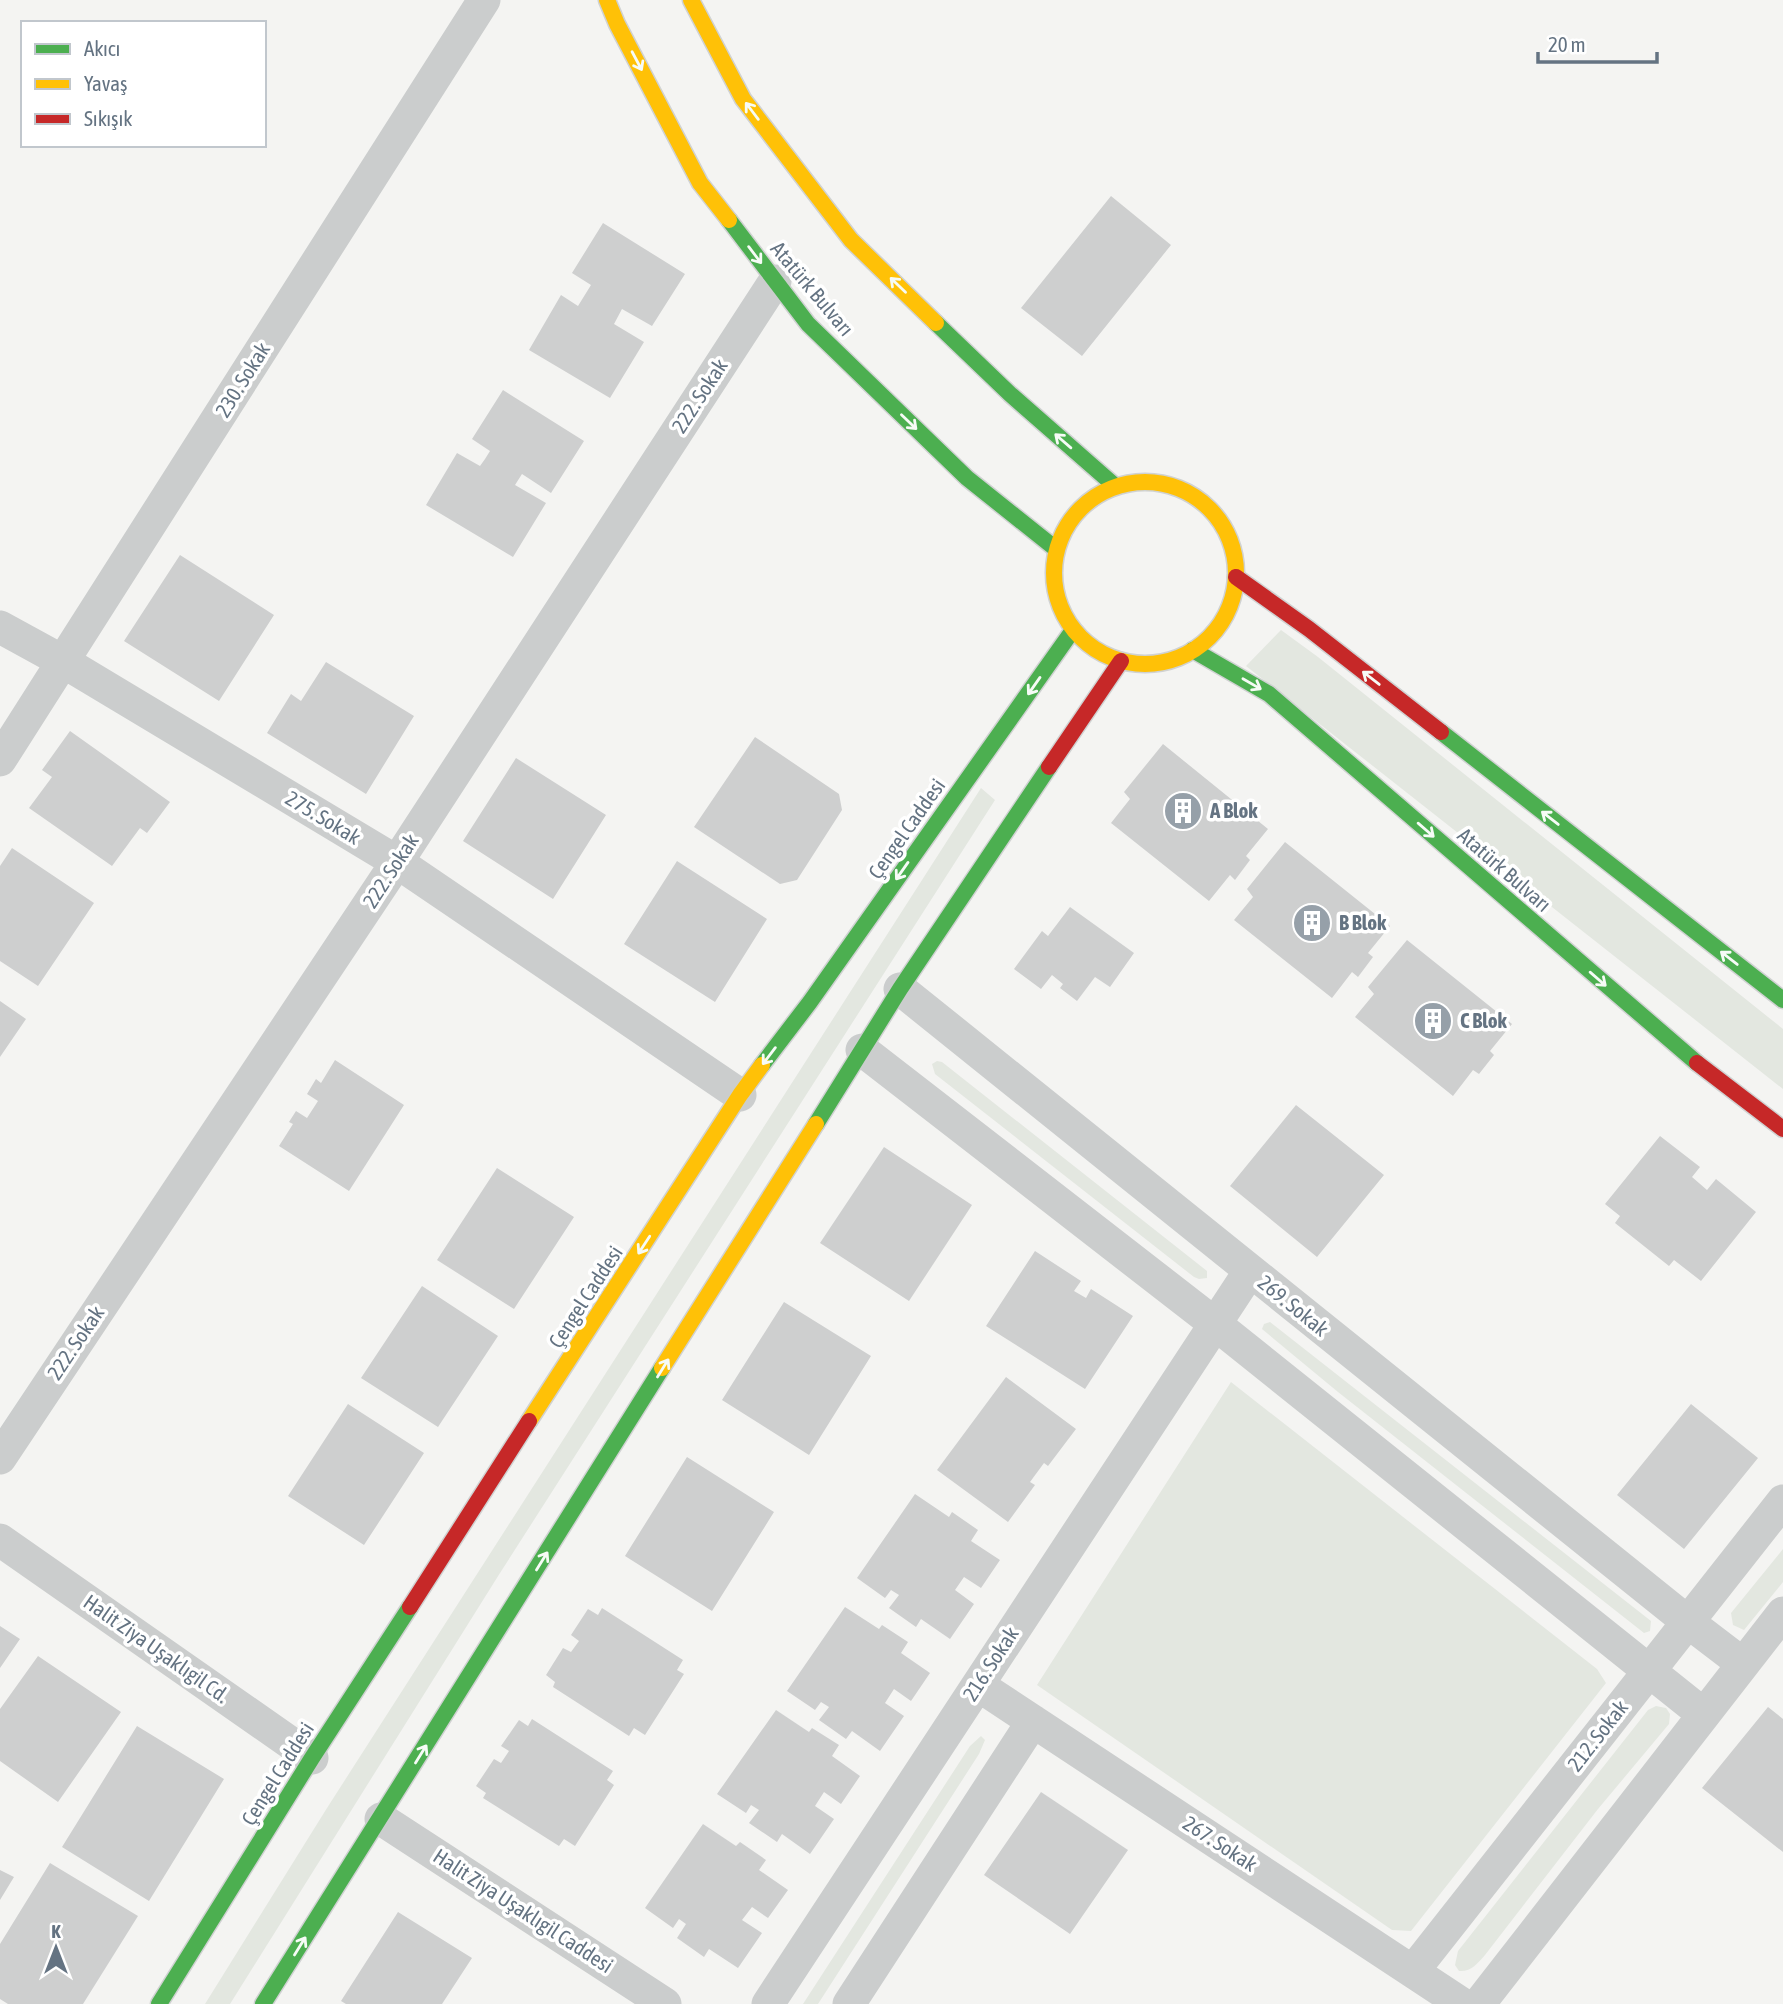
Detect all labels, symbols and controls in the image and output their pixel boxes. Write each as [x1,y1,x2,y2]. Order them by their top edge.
legend [21,21,266,147]
scale bar [1538,21,1657,65]
text: 20 m [1548,32,1586,56]
text: Akıcı [84,36,120,60]
one-way arrow [630,51,644,71]
text: Yavaş [84,71,127,95]
one-way arrow [745,102,760,121]
text: Sıkışık [84,106,133,130]
street label: Atatürk Bulvarı [767,236,859,340]
one-way arrow [748,245,763,264]
one-way arrow [890,277,907,294]
street label: 230. Sokak [210,338,274,421]
street label: 222. Sokak [666,354,732,437]
one-way arrow [900,413,917,430]
one-way arrow [1055,433,1073,449]
one-way arrow [1363,670,1381,685]
one-way arrow [1027,676,1041,695]
one-way arrow [1241,677,1261,691]
street label: Çengel Caddesi [863,774,949,883]
street label: 275. Sokak [282,785,365,849]
building icon: A Blok [1162,790,1204,832]
place label: A Blok [1209,798,1258,822]
one-way arrow [1541,811,1560,826]
one-way arrow [1417,822,1435,838]
street label: Atatürk Bulvarı [1453,822,1556,916]
street label: 222. Sokak [357,829,423,912]
one-way arrow [895,861,909,880]
building icon: B Blok [1291,902,1333,944]
place label: B Blok [1339,910,1387,934]
one-way arrow [1721,951,1739,966]
one-way arrow [1589,971,1607,987]
building icon: C Blok [1412,1000,1454,1042]
place label: C Blok [1460,1008,1508,1032]
one-way arrow [762,1046,777,1065]
one-way arrow [636,1235,650,1255]
street label: Çengel Caddesi [543,1241,627,1352]
street label: 269. Sokak [1254,1270,1333,1341]
street label: 222. Sokak [42,1301,108,1384]
one-way arrow [656,1359,670,1379]
one-way arrow [534,1552,549,1571]
street label: Halit Ziya Uşaklıgil Cd. [80,1589,234,1707]
street label: 216. Sokak [957,1622,1023,1705]
street label: 212. Sokak [1562,1695,1632,1776]
street label: Çengel Caddesi [236,1718,318,1829]
one-way arrow [414,1745,429,1764]
street label: 267. Sokak [1179,1810,1262,1876]
street label: Halit Ziya Uşaklıgil Caddesi [429,1843,618,1977]
north arrow [21,1913,91,1983]
text: K [51,1920,61,1942]
one-way arrow [293,1937,307,1957]

